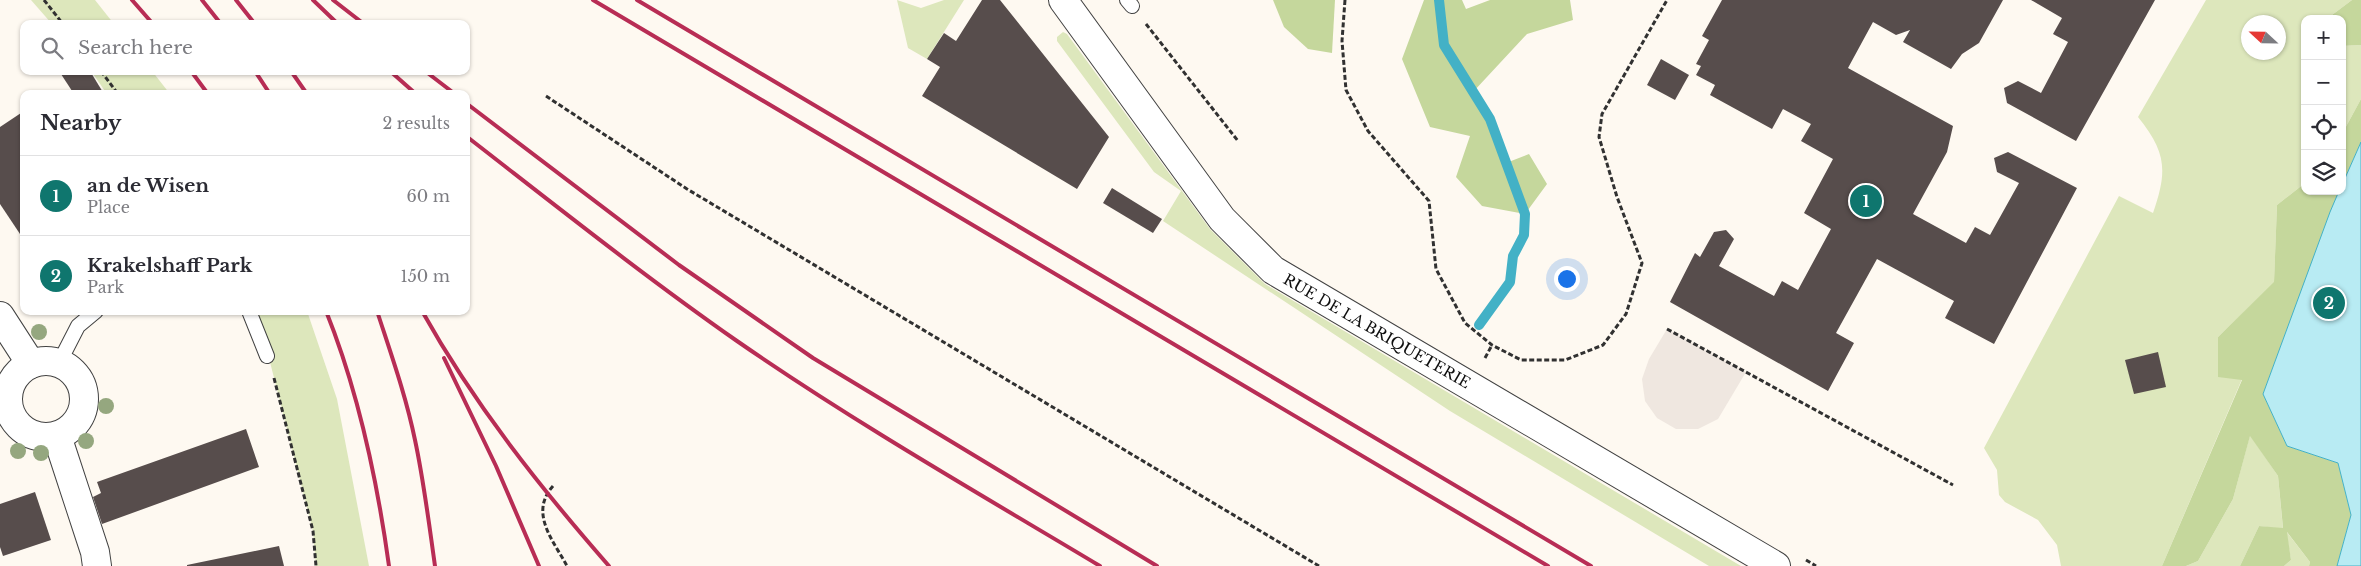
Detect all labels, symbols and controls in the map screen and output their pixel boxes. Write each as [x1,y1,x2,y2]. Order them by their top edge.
north arrow [2241,15,2286,60]
map controls [2301,15,2346,195]
button: + [2301,15,2346,60]
search box [20,20,470,75]
icon: search [38,34,66,62]
text: Search here [78,36,193,59]
button: − [2301,60,2346,105]
button: locate [2301,105,2346,150]
text: Nearby [40,110,121,136]
text: 2 results [382,113,450,133]
button: layers [2301,150,2346,195]
text: an de Wisen [87,174,209,197]
pin: 1 [1850,182,1882,220]
text: 1 [53,186,59,206]
text: 60 m [407,186,450,206]
text: Place [87,197,130,217]
text: Krakelshaff Park [87,254,252,277]
text: 2 [51,266,61,286]
text: 150 m [401,266,450,286]
your location [1554,266,1580,292]
street label: RUE DE LA BRIQUETERIE [1280,270,1474,393]
text: Park [87,277,124,297]
pin: 2 [2313,284,2345,322]

